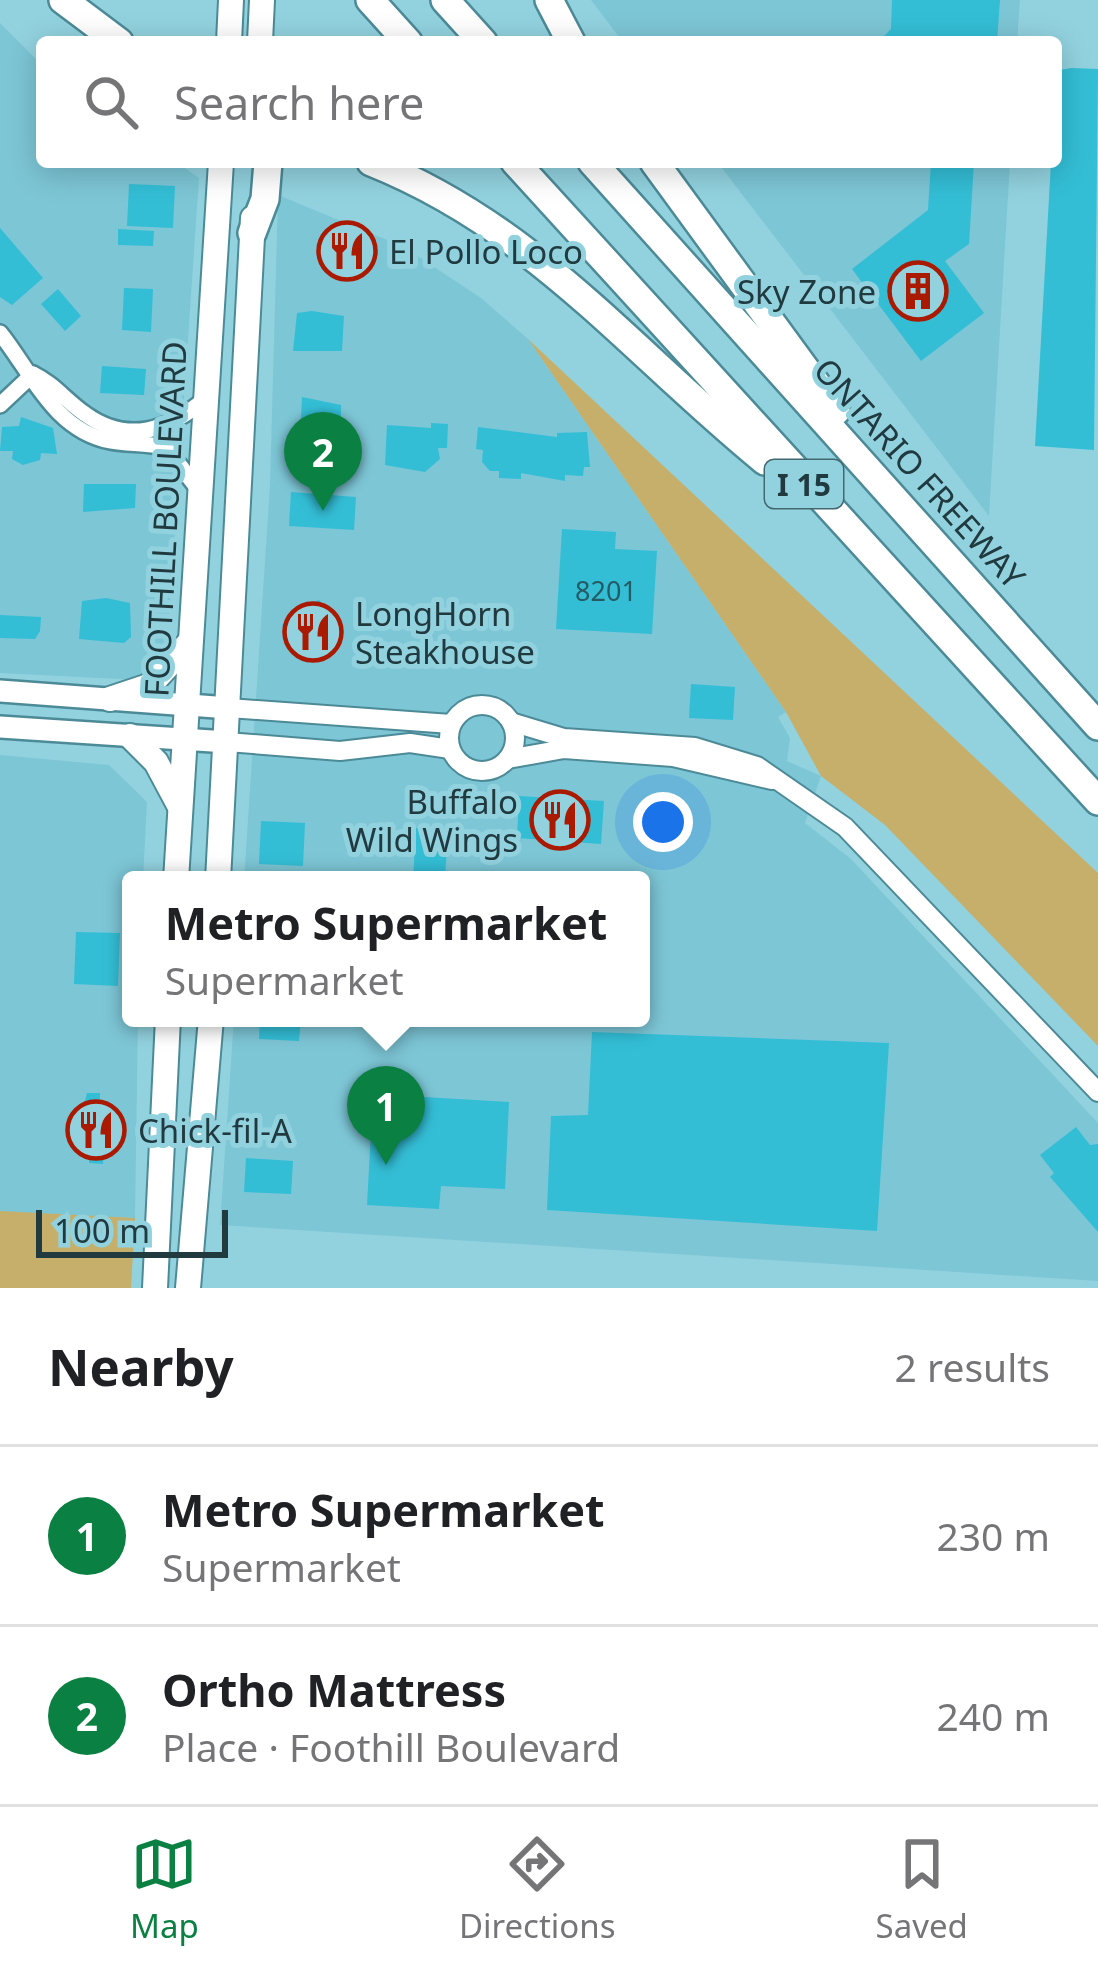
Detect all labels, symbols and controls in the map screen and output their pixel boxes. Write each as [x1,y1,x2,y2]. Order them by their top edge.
search box [36,36,1062,168]
icon: search [78,69,144,135]
text: Search here [174,72,424,133]
restaurant icon: El Pollo Loco [316,220,378,282]
place label: El Pollo Loco [389,229,583,274]
building icon: Sky Zone [887,260,949,322]
place label: Sky Zone [737,269,876,314]
street label: FOOTHILL BOULEVARD [133,340,197,698]
street label: ONTARIO FREEWAY [804,348,1036,598]
pin: 2 [284,412,362,511]
road number: I 15 [765,460,843,508]
house number: 8201 [575,572,637,609]
place label: LongHorn Steakhouse [355,591,535,674]
restaurant icon: LongHorn Steakhouse [282,601,344,663]
place label: Buffalo Wild Wings [346,779,518,862]
restaurant icon: Buffalo Wild Wings [529,789,591,851]
your location [633,792,693,852]
popup [122,871,650,1027]
text: Metro Supermarket [165,892,607,953]
text: Supermarket [165,953,404,1006]
pin: 1 [347,1066,425,1165]
restaurant icon: Chick-fil-A [65,1099,127,1161]
place label: Chick-fil-A [138,1108,293,1153]
scale bar [36,1204,228,1257]
text: 100 m [54,1208,150,1253]
text: Nearby [48,1331,234,1401]
text: 2 results [895,1340,1050,1393]
text: Metro Supermarket [162,1479,605,1540]
text: 1 [76,1509,98,1562]
text: 230 m [936,1509,1050,1562]
text: Supermarket [162,1540,401,1593]
text: Ortho Mattress [162,1659,506,1720]
text: 2 [76,1689,98,1742]
text: 240 m [936,1689,1050,1742]
text: Place · Foothill Boulevard [162,1720,620,1773]
tab: Map [130,1831,199,1948]
tab: Directions [459,1831,616,1948]
tab: Saved [876,1831,968,1948]

